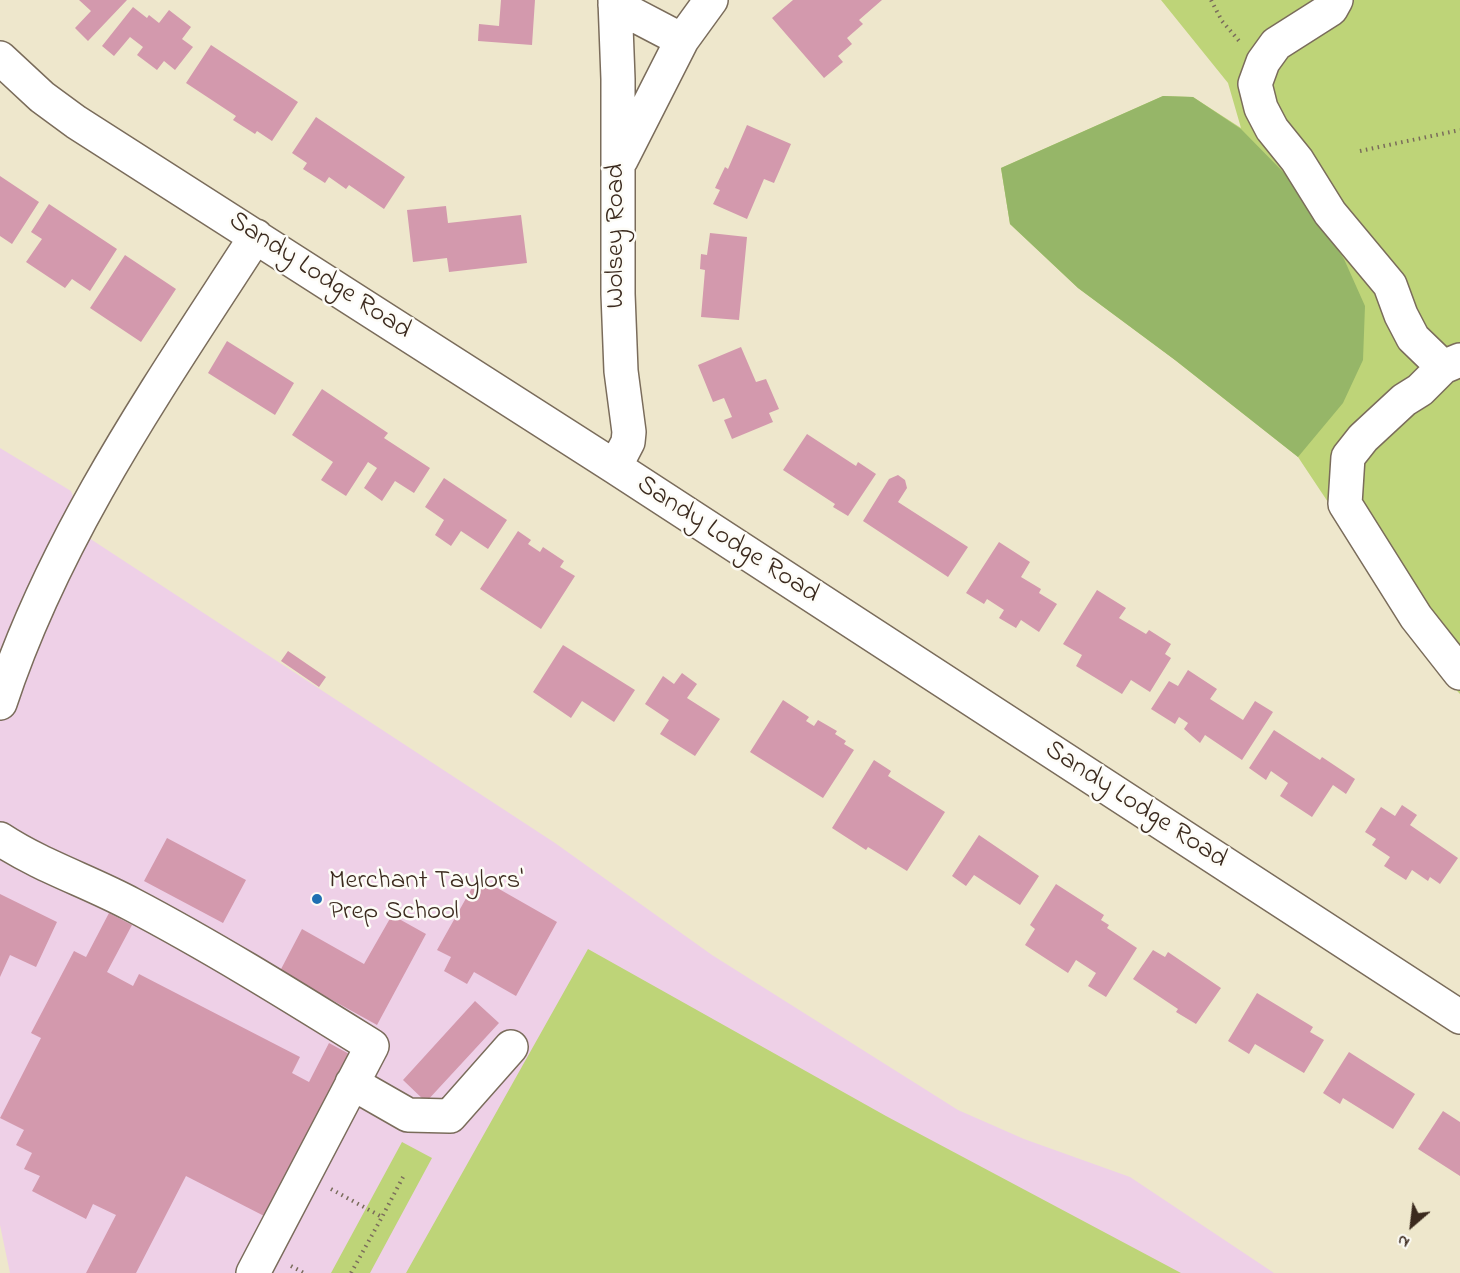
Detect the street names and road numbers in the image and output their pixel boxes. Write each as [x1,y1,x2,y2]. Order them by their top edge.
street label: Wolsey Road [602,163,634,309]
street label: Sandy Lodge Road [222,206,416,348]
street label: Sandy Lodge Road [630,470,824,612]
street label: Sandy Lodge Road [1038,735,1232,877]

